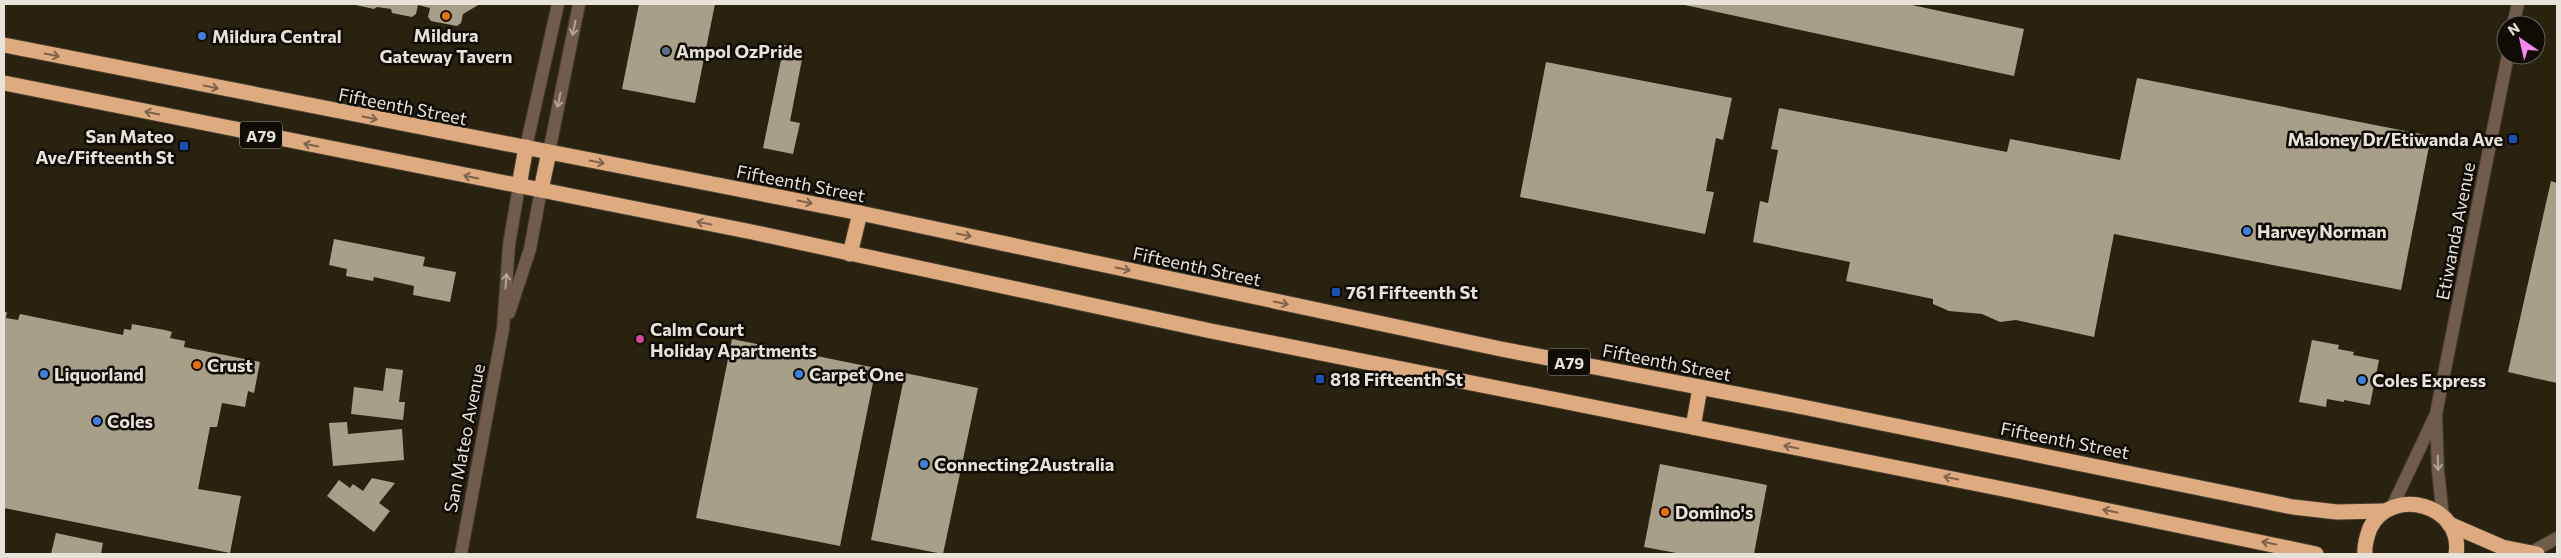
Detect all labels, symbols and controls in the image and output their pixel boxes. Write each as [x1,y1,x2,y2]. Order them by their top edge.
marker: Mildura Gateway Tavern [440,10,452,22]
north arrow [2496,15,2546,65]
text: N [2504,19,2523,39]
one-way arrow [569,20,578,36]
place label: Mildura Gateway Tavern [379,24,513,67]
place label: Mildura Central [212,25,342,47]
marker: Mildura Central [196,30,208,42]
place label: Ampol OzPride [676,40,802,62]
marker: Ampol OzPride [660,45,672,57]
one-way arrow [43,51,59,60]
one-way arrow [202,83,218,92]
street label: Fifteenth Street [337,83,469,129]
one-way arrow [554,92,563,108]
one-way arrow [145,108,161,118]
one-way arrow [362,114,378,123]
road number: A79 [240,122,282,148]
place label: San Mateo Ave/Fifteenth St [36,125,174,168]
place label: Maloney Dr/Etiwanda Ave [2287,128,2503,150]
marker: Maloney Dr/Etiwanda Ave [2507,133,2519,145]
marker: San Mateo Ave/Fifteenth St [178,140,190,152]
one-way arrow [304,140,320,150]
one-way arrow [588,157,604,167]
street label: Fifteenth Street [735,160,867,206]
street label: Etiwanda Avenue [2431,160,2479,302]
one-way arrow [463,172,479,182]
one-way arrow [796,198,812,208]
one-way arrow [696,217,712,227]
place label: Harvey Norman [2257,220,2387,242]
marker: Harvey Norman [2241,225,2253,237]
one-way arrow [955,231,971,241]
street label: Fifteenth Street [1131,242,1263,290]
one-way arrow [1114,265,1130,275]
one-way arrow [502,273,511,289]
place label: 761 Fifteenth St [1346,281,1478,303]
marker: 761 Fifteenth St [1330,286,1342,298]
one-way arrow [1273,299,1289,309]
place label: Calm Court Holiday Apartments [650,318,817,361]
marker: Calm Court Holiday Apartments [634,333,646,345]
street label: Fifteenth Street [1601,339,1733,385]
road number: A79 [1548,348,1590,376]
place label: Crust [207,354,253,376]
marker: Crust [191,359,203,371]
street label: San Mateo Avenue [439,362,489,514]
place label: Liquorland [54,363,144,385]
place label: Carpet One [809,363,904,385]
marker: Liquorland [38,368,50,380]
marker: Carpet One [793,368,805,380]
place label: 818 Fifteenth St [1330,368,1464,390]
place label: Coles Express [2372,369,2486,391]
marker: 818 Fifteenth St [1314,373,1326,385]
marker: Coles Express [2356,374,2368,386]
place label: Coles [107,410,153,432]
marker: Coles [91,415,103,427]
street label: Fifteenth Street [1999,417,2131,463]
one-way arrow [1784,442,1800,451]
place label: Connecting2Australia [934,453,1114,475]
one-way arrow [2433,454,2442,470]
marker: Connecting2Australia [918,458,930,470]
one-way arrow [1943,473,1959,483]
place label: Domino's [1675,501,1753,523]
one-way arrow [2102,505,2118,515]
marker: Domino's [1659,506,1671,518]
one-way arrow [2261,538,2277,547]

